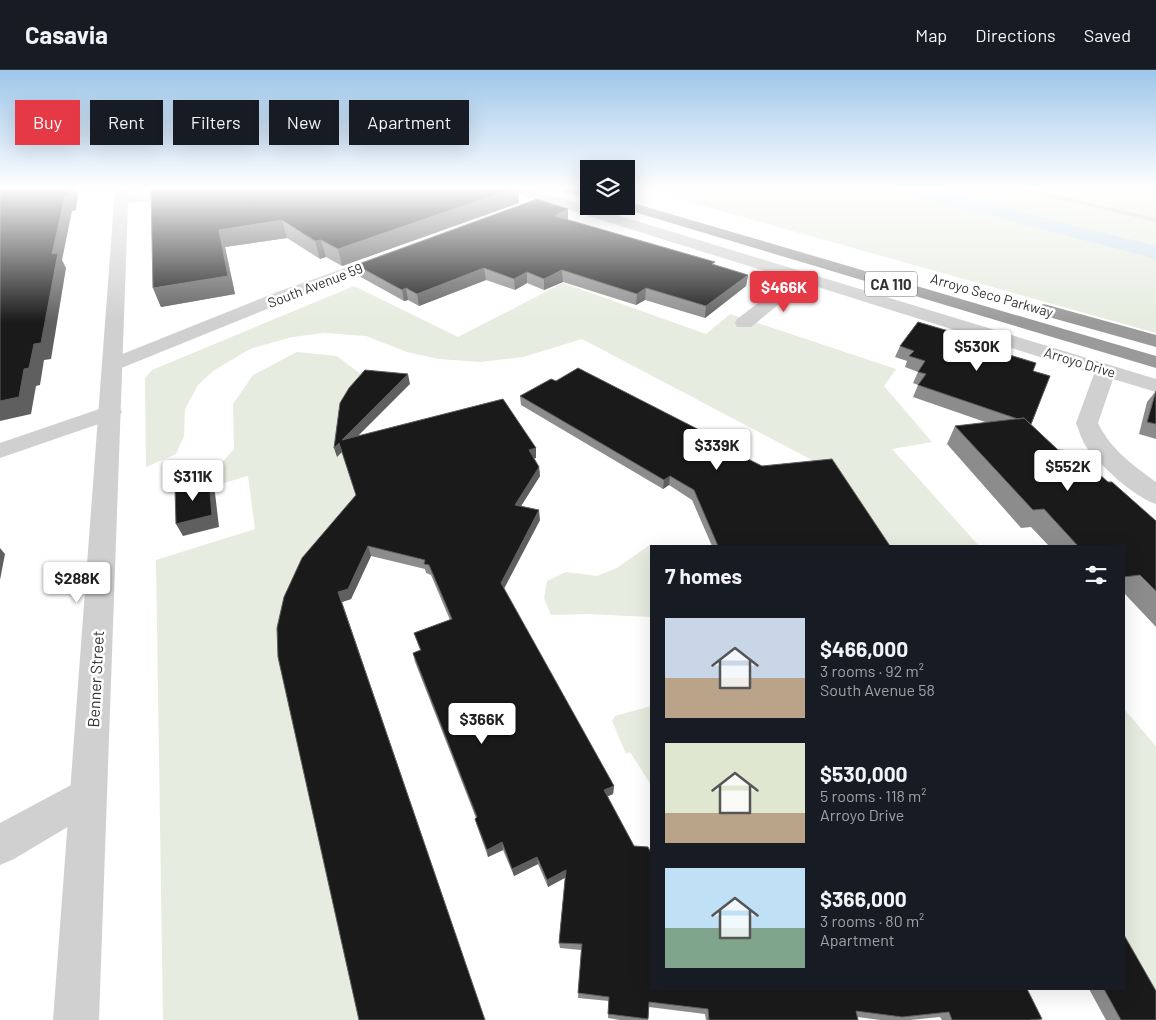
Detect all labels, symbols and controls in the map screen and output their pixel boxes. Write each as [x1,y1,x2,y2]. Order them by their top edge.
text: Casavia [25,20,108,49]
text: Map [915,24,947,46]
text: Directions [975,24,1056,46]
text: Saved [1084,24,1131,46]
chip: Buy [15,100,80,145]
chip: Rent [90,100,163,145]
chip: Filters [173,100,259,145]
chip: New [269,100,339,145]
chip: Apartment [349,100,469,145]
map controls [580,160,635,215]
button: layers [580,160,635,215]
street label: South Avenue 59 [265,259,365,311]
street label: Arroyo Seco Parkway [929,269,1056,321]
pin: $466K [749,270,819,313]
road number: CA 110 [865,272,917,296]
text: $466K [761,277,807,296]
pin: $530K [942,330,1012,372]
text: $530K [954,336,1000,355]
street label: Arroyo Drive [1042,343,1118,381]
pin: $339K [682,428,752,471]
text: $339K [695,435,739,454]
pin: $552K [1033,450,1103,492]
text: $552K [1045,456,1091,475]
pin: $311K [158,460,228,502]
text: $311K [173,466,213,485]
icon: filters [1082,561,1110,589]
pin: $288K [42,562,112,604]
text: 7 homes [665,563,742,588]
text: $288K [54,568,100,587]
street label: Benner Street [83,630,107,728]
text: $466,000 [820,636,908,661]
icon: home [705,638,765,698]
text: 3 rooms · 92 m² [820,661,924,680]
text: South Avenue 58 [820,680,935,699]
pin: $366K [447,702,517,745]
text: $366K [460,709,505,728]
text: $530,000 [820,761,908,786]
icon: home [705,763,765,823]
text: 5 rooms · 118 m² [820,786,927,805]
text: Arroyo Drive [820,805,904,824]
text: $366,000 [820,886,907,911]
icon: home [705,888,765,948]
text: 3 rooms · 80 m² [820,911,924,930]
text: Apartment [820,930,895,949]

